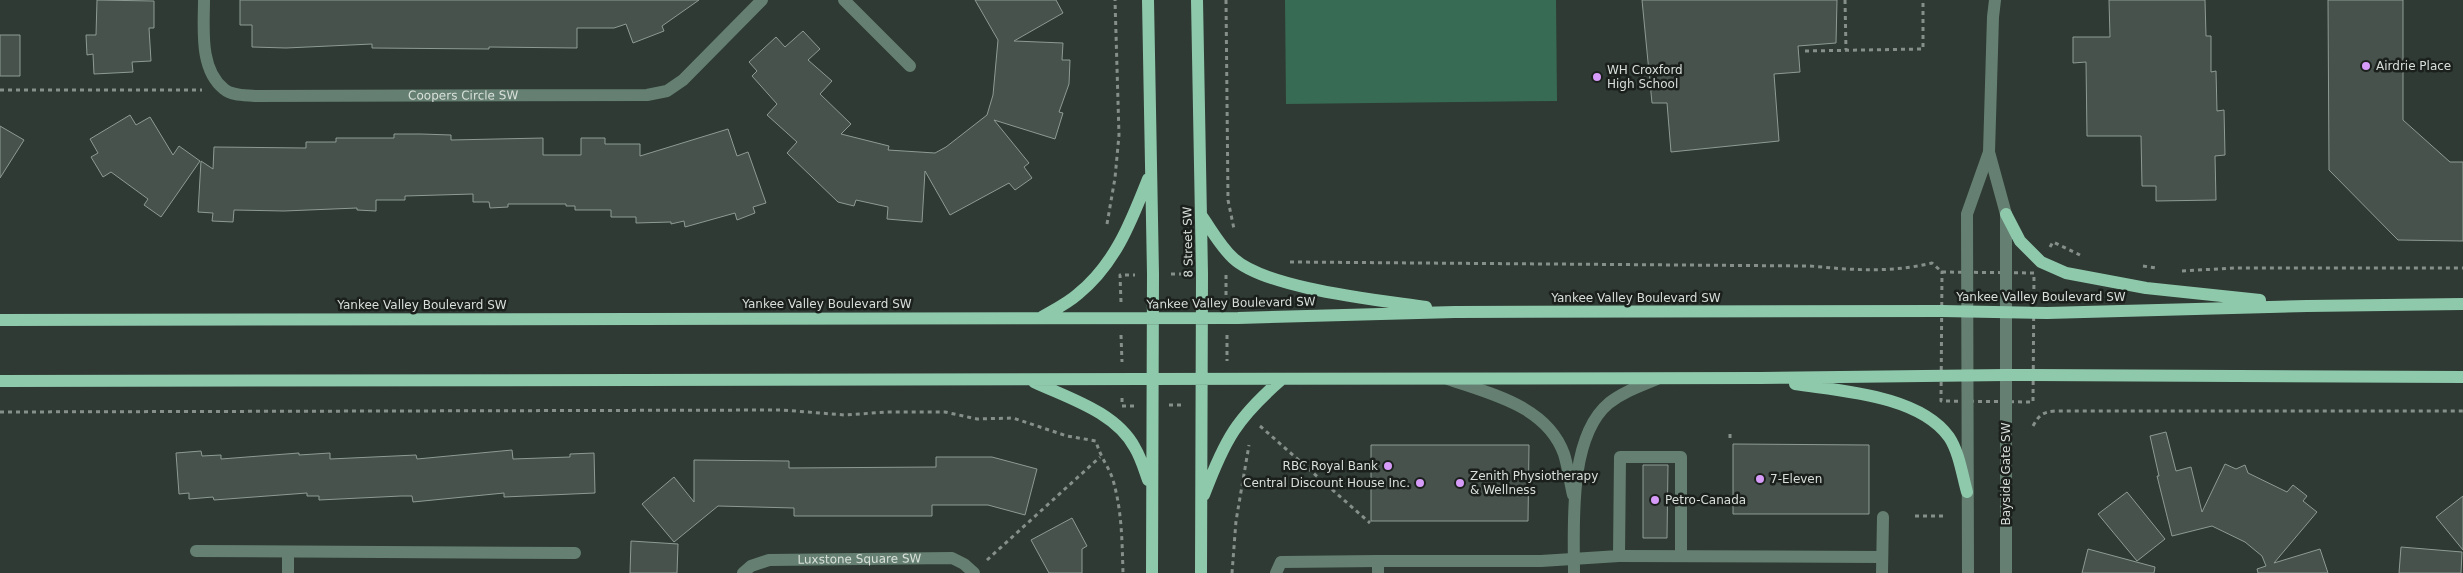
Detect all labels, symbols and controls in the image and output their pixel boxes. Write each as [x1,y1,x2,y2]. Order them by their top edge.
place label: Airdrie Place [2376,59,2451,73]
marker: Airdrie Place [2360,60,2372,72]
place label: WH Croxford High School [1607,63,1683,91]
marker: WH Croxford High School [1591,71,1603,83]
street label: Coopers Circle SW [408,88,518,103]
street label: 8 Street SW [1180,206,1196,278]
street label: Yankee Valley Boulevard SW [1955,290,2126,304]
street label: Yankee Valley Boulevard SW [1550,291,1721,305]
street label: Yankee Valley Boulevard SW [1145,295,1316,311]
street label: Yankee Valley Boulevard SW [741,297,912,311]
street label: Yankee Valley Boulevard SW [336,298,507,312]
street label: Bayside Gate SW [1999,422,2013,526]
place label: RBC Royal Bank [1283,459,1378,473]
marker: RBC Royal Bank [1382,460,1394,472]
place label: Zenith Physiotherapy & Wellness [1470,469,1598,497]
place label: 7-Eleven [1770,472,1822,486]
marker: 7-Eleven [1754,473,1766,485]
place label: Central Discount House Inc. [1243,476,1410,490]
marker: Central Discount House Inc. [1414,477,1426,489]
marker: Zenith Physiotherapy & Wellness [1454,477,1466,489]
place label: Petro-Canada [1665,493,1746,507]
marker: Petro-Canada [1649,494,1661,506]
street label: Luxstone Square SW [797,551,922,567]

